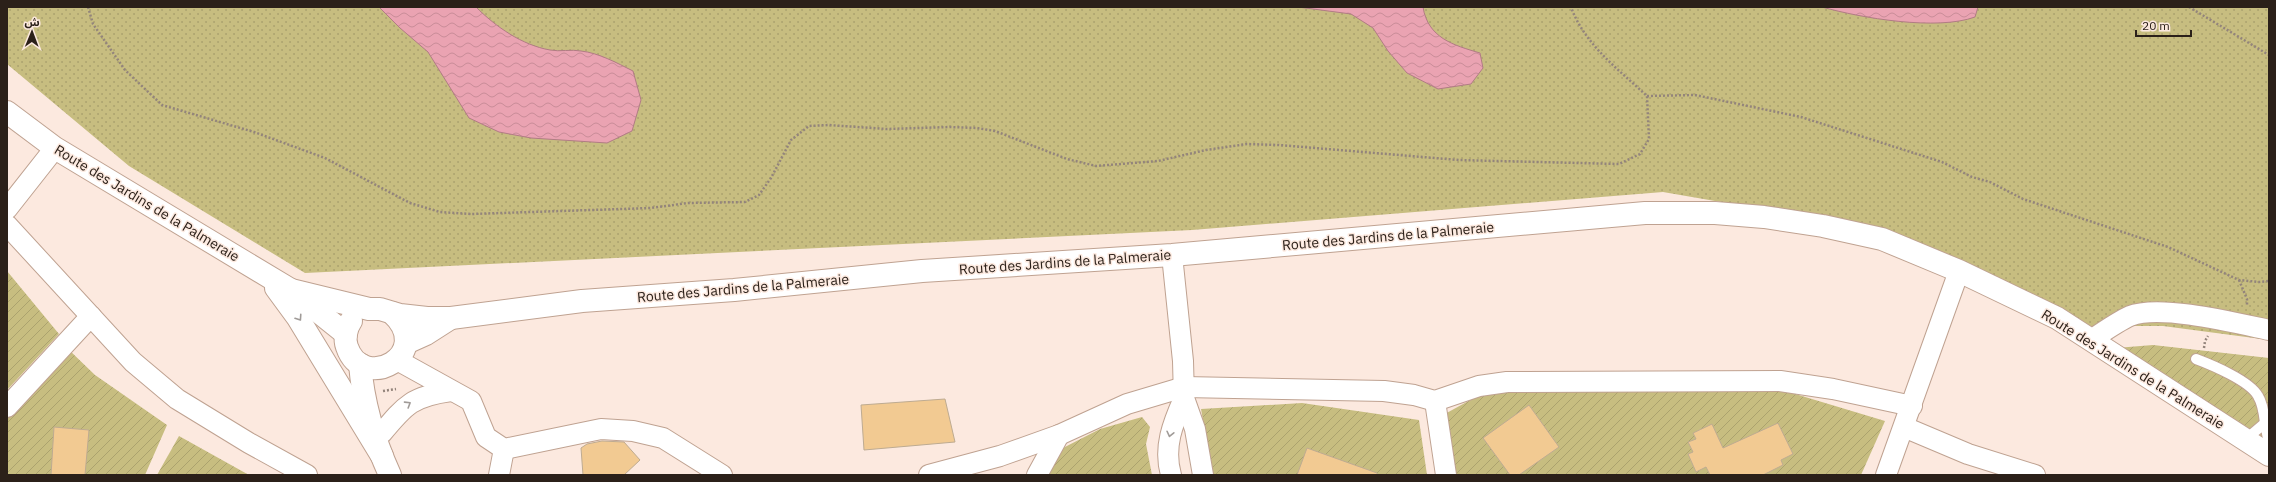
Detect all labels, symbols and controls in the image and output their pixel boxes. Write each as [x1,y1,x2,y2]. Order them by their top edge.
north arrow [12,12,52,52]
scale bar [2136,12,2191,38]
text: ش [25,15,40,29]
text: 20 m [2142,18,2170,33]
street label: Route des Jardins de la Palmeraie [51,141,243,266]
street label: Route des Jardins de la Palmeraie [1281,218,1495,254]
street label: Route des Jardins de la Palmeraie [958,246,1172,278]
street label: Route des Jardins de la Palmeraie [636,270,850,306]
street label: Route des Jardins de la Palmeraie [2038,305,2228,433]
one-way arrow [294,314,301,321]
one-way arrow [404,402,411,409]
one-way arrow [1166,430,1175,437]

